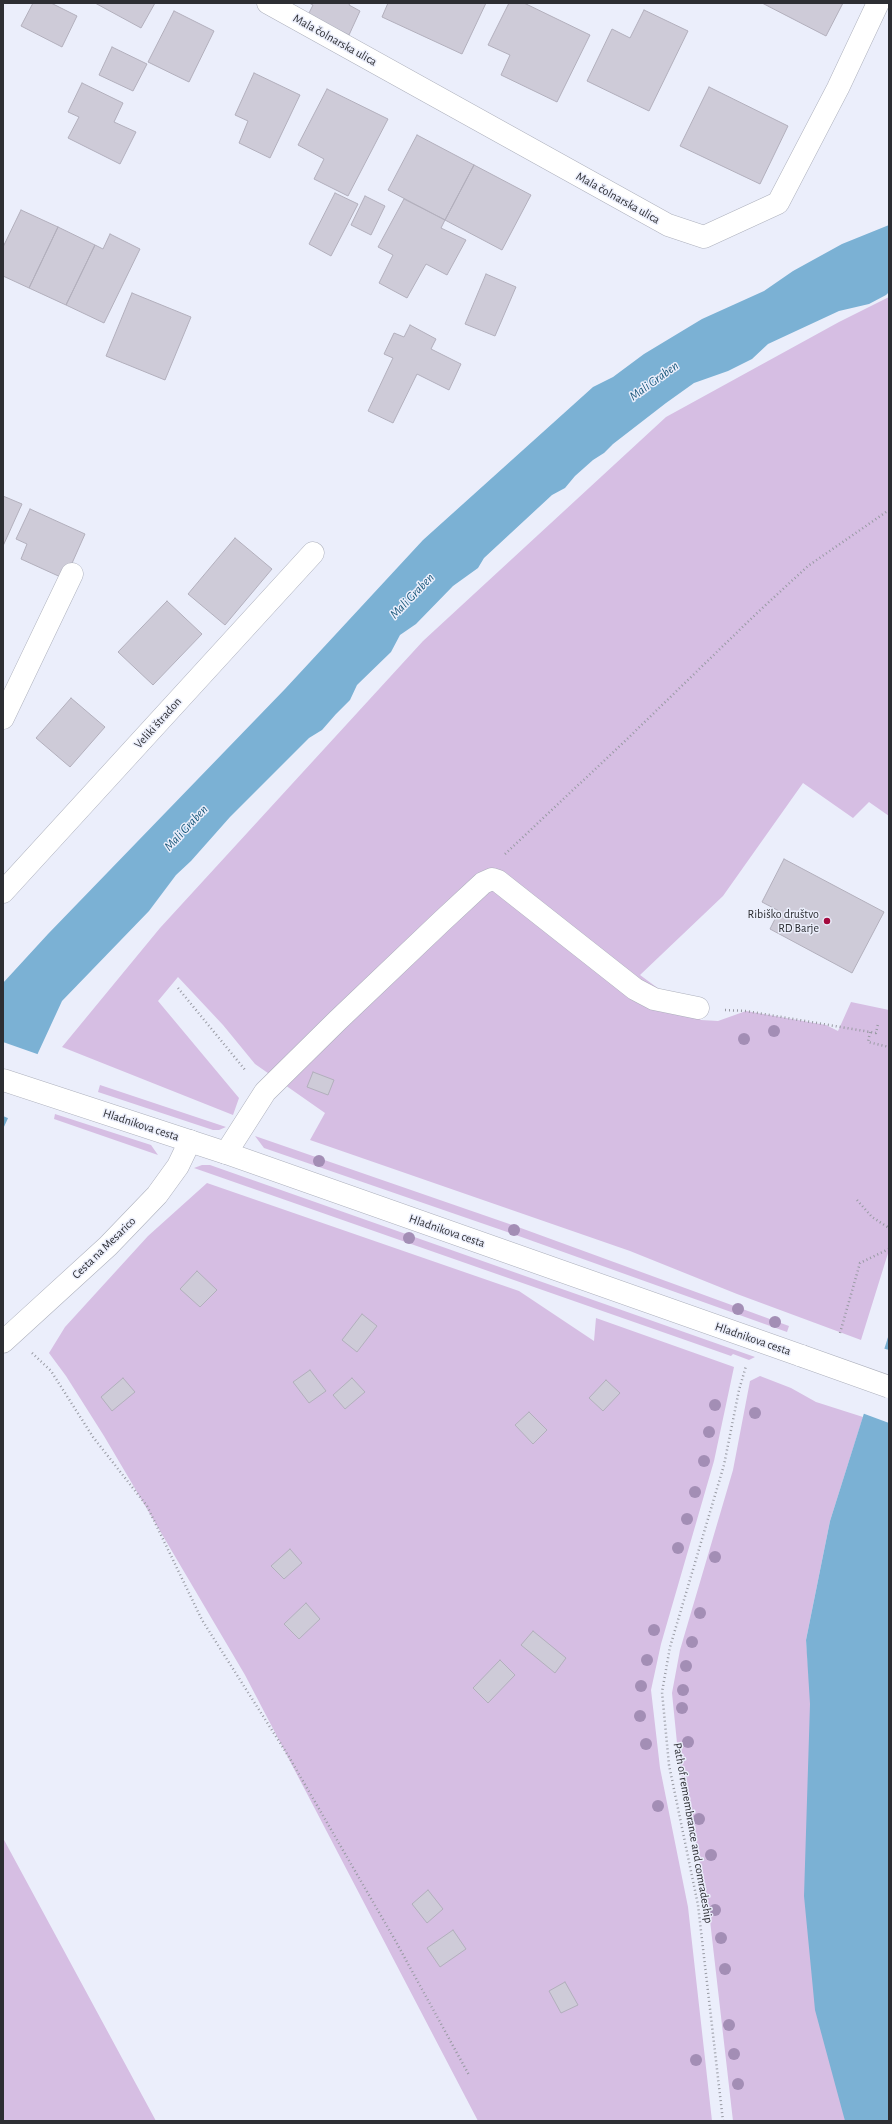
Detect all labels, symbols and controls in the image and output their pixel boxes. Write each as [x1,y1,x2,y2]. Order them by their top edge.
street label: Mala čolnarska ulica [291,11,379,69]
street label: Mala čolnarska ulica [574,169,662,227]
water label: Mali Graben [626,358,682,404]
water label: Mali Graben [387,570,437,622]
street label: Veliki štradon [131,695,185,751]
water label: Mali Graben [161,802,211,854]
place label: Ribiško društvo RD Barje [747,907,819,935]
marker: Ribiško društvo RD Barje [822,916,832,926]
street label: Hladnikova cesta [101,1106,181,1144]
street label: Hladnikova cesta [407,1211,487,1251]
street label: Cesta na Mesarico [69,1214,139,1282]
street label: Hladnikova cesta [713,1319,793,1359]
street label: Path of remembrance and comradeship [670,1742,716,1924]

